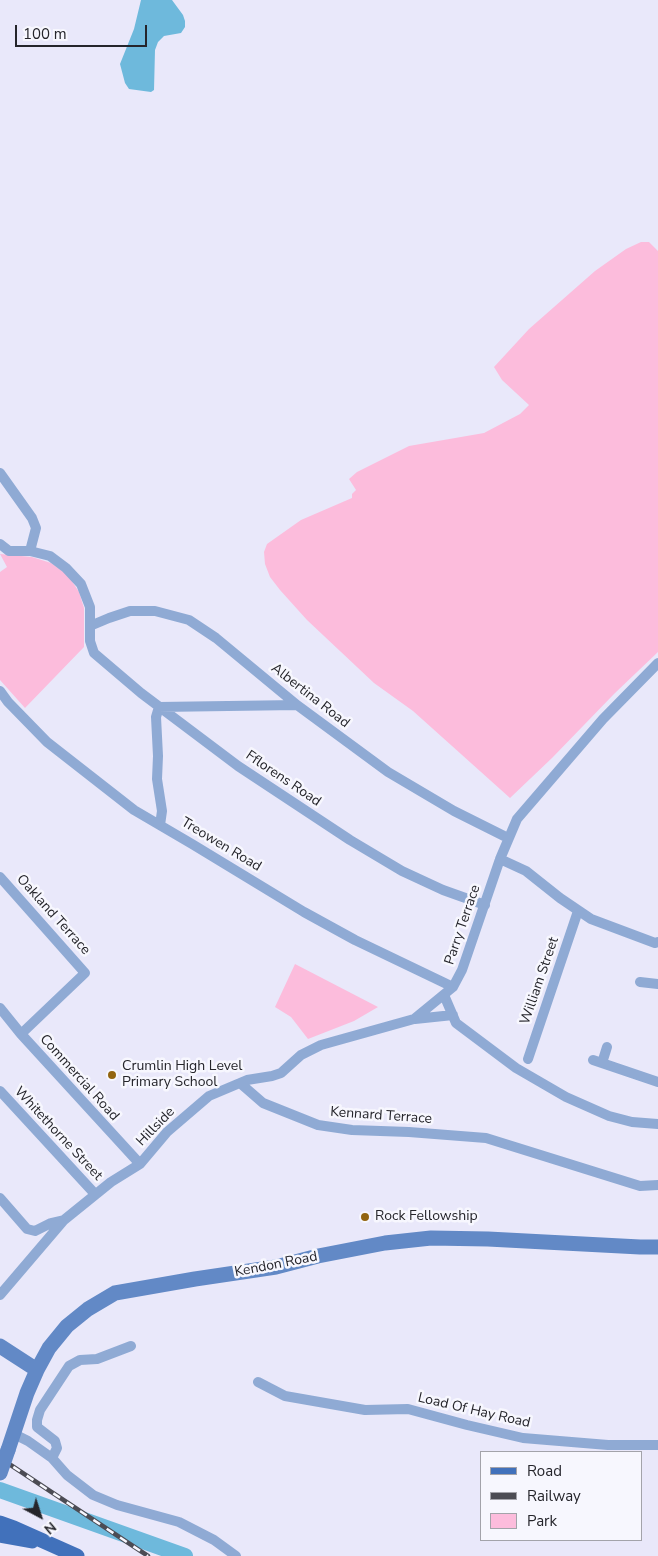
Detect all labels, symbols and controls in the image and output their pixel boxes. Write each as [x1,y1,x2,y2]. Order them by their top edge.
scale bar [18,15,150,47]
text: 100 m [23,24,67,44]
street label: Albertina Road [267,660,353,732]
street label: Fflorens Road [242,748,324,810]
street label: Treowen Road [178,814,264,876]
street label: Oakland Terrace [12,871,94,959]
street label: Parry Terrace [442,883,484,967]
street label: William Street [517,935,563,1027]
street label: Commercial Road [36,1031,122,1125]
place label: Crumlin High Level Primary School [122,1059,242,1092]
marker: Crumlin High Level Primary School [106,1069,118,1081]
street label: Whitethorne Street [10,1084,106,1184]
street label: Hillside [133,1104,179,1150]
street label: Kennard Terrace [330,1104,432,1128]
place label: Rock Fellowship [375,1209,478,1225]
marker: Rock Fellowship [359,1211,371,1223]
street label: Kendon Road [233,1249,319,1281]
street label: Load Of Hay Road [416,1390,532,1432]
legend [480,1451,643,1541]
text: Road [527,1461,562,1481]
text: Railway [527,1486,581,1506]
north arrow [15,1491,65,1541]
text: Park [527,1511,557,1531]
text: N [40,1517,60,1539]

